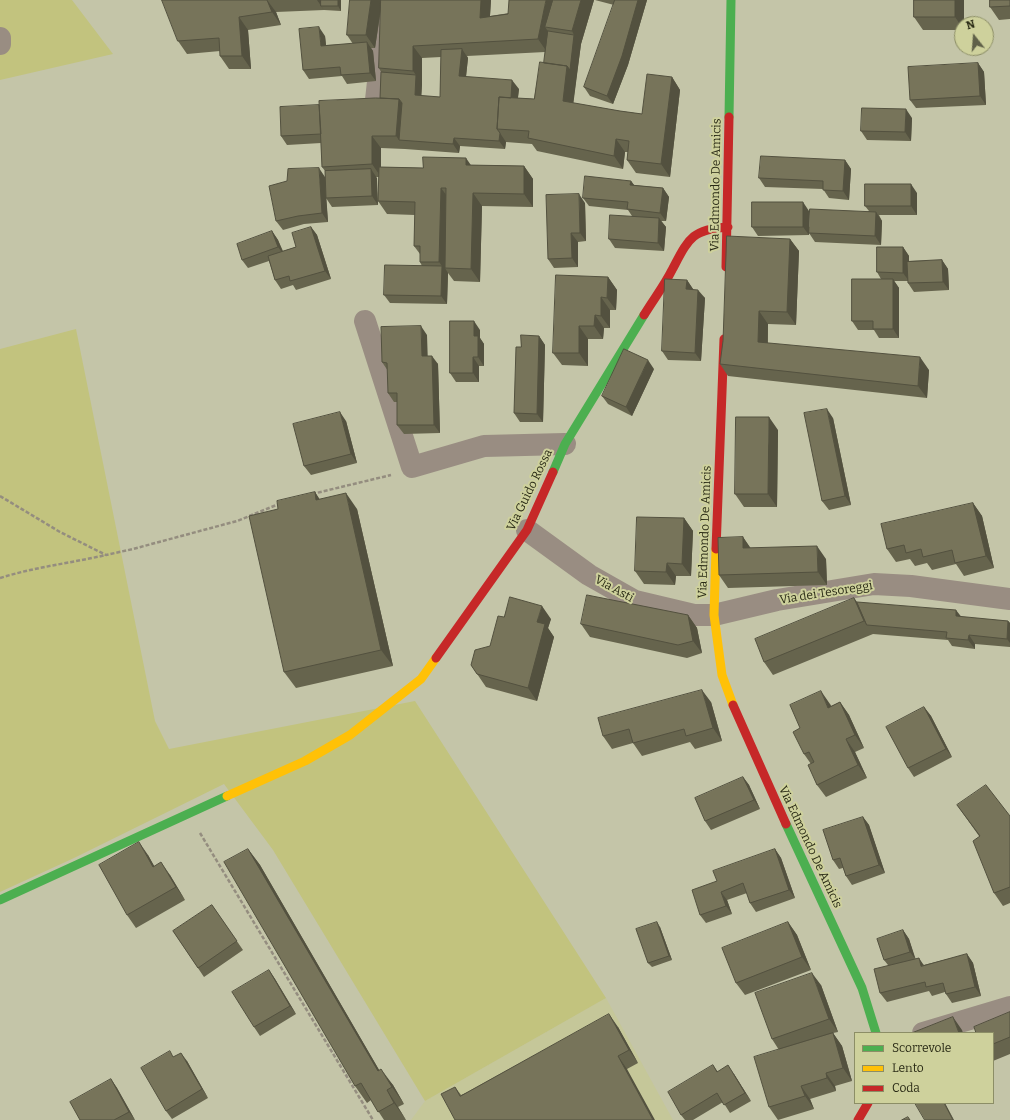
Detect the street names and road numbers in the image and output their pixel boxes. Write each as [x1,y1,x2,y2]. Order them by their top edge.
street label: Via Edmondo De Amicis [708,118,724,252]
street label: Via Guido Rossa [504,447,556,533]
street label: Via Edmondo De Amicis [695,465,715,599]
street label: Via Asti [592,572,636,606]
street label: Via dei Tesoreggi [778,579,874,607]
street label: Via Edmondo De Amicis [775,784,845,910]

